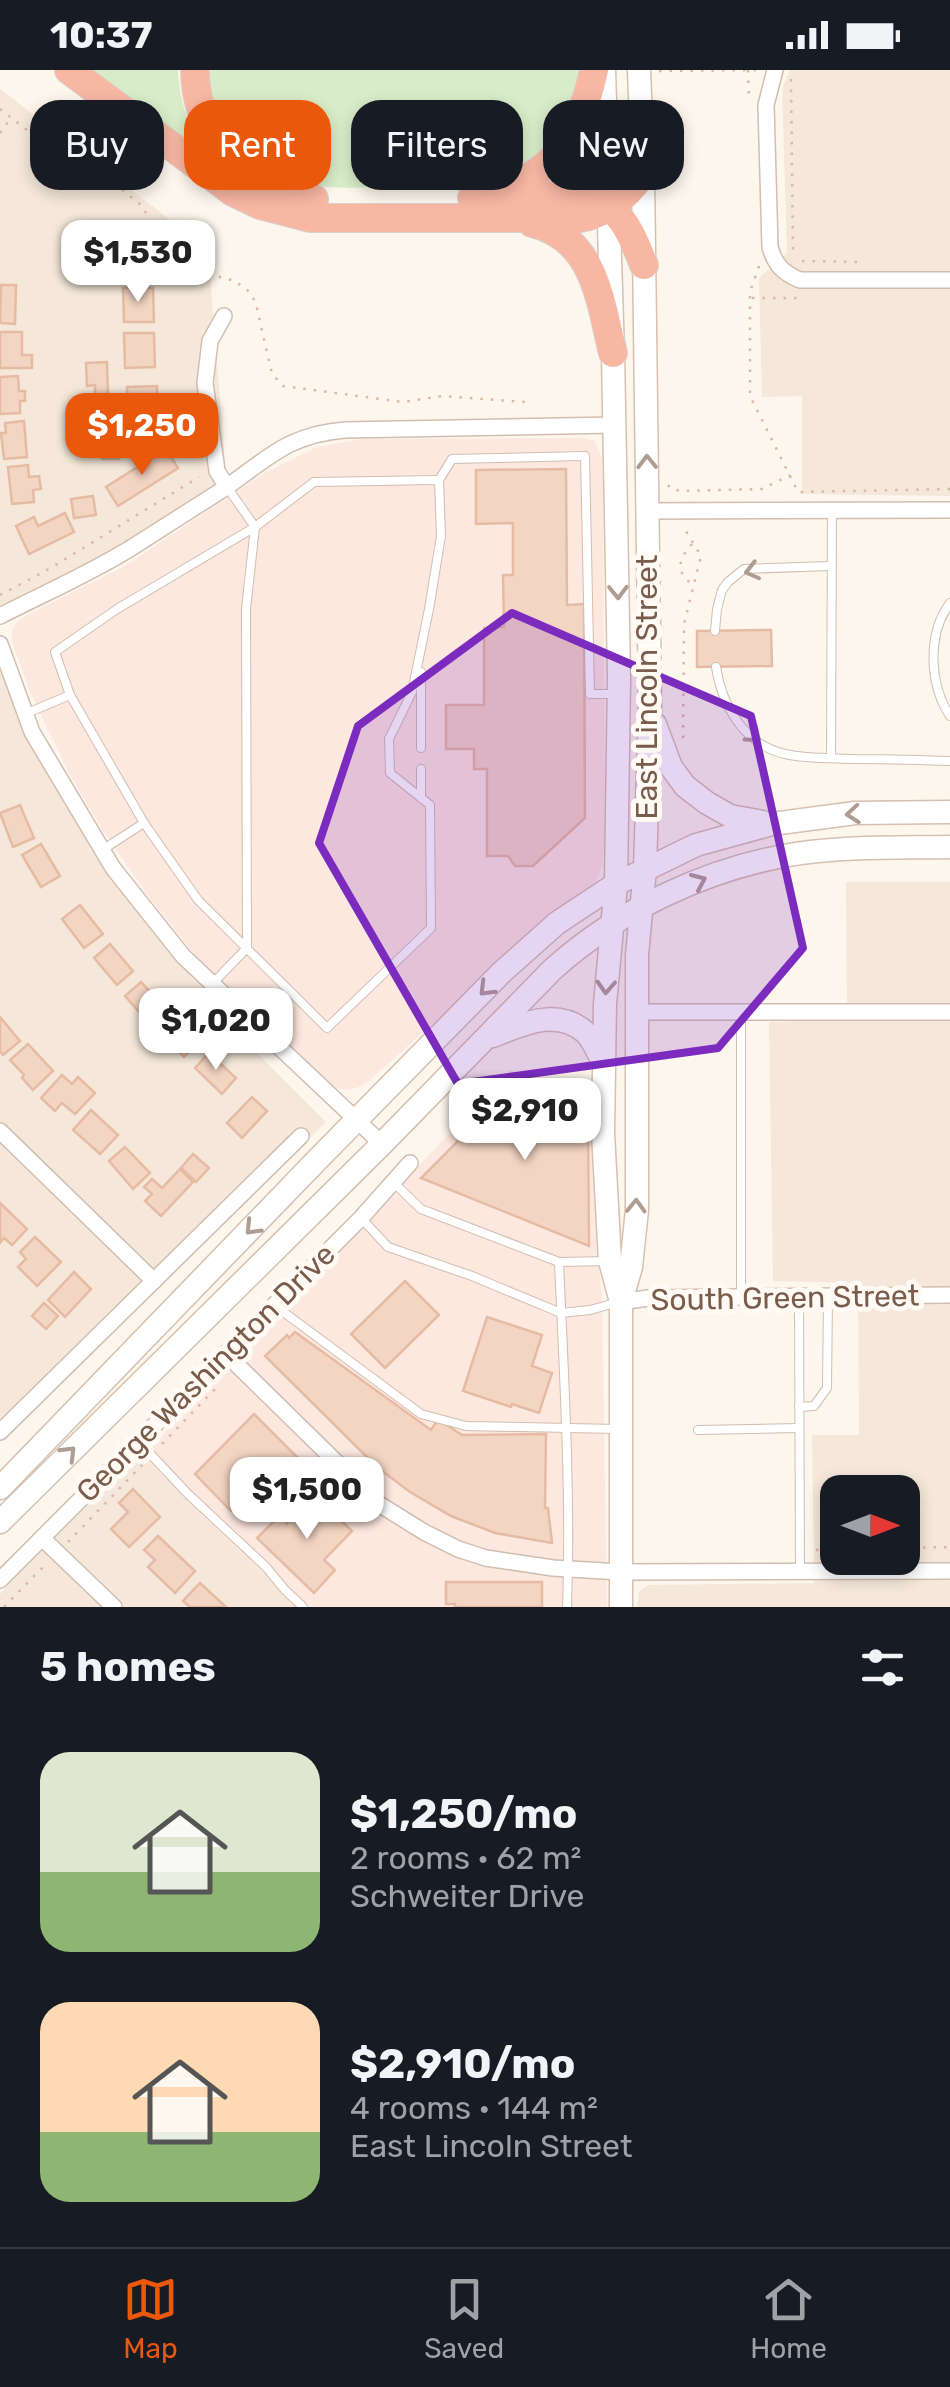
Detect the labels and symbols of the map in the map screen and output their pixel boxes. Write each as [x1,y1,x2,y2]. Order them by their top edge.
pin: $1,530 [57,220,219,305]
pin: $1,250 [61,393,223,478]
one-way arrow [636,453,658,468]
street label: East Lincoln Street [629,554,665,819]
one-way arrow [744,559,761,580]
one-way arrow [607,585,628,601]
one-way arrow [743,724,761,742]
one-way arrow [844,803,860,824]
one-way arrow [689,873,707,893]
one-way arrow [480,977,498,995]
one-way arrow [596,979,617,995]
pin: $1,020 [135,988,297,1073]
pin: $2,910 [444,1078,606,1163]
one-way arrow [625,1198,646,1214]
one-way arrow [245,1216,263,1234]
street label: George Washington Drive [69,1236,343,1510]
street label: South Green Street [650,1278,920,1318]
one-way arrow [58,1447,76,1465]
pin: $1,500 [226,1457,388,1542]
north arrow [820,1475,920,1575]

